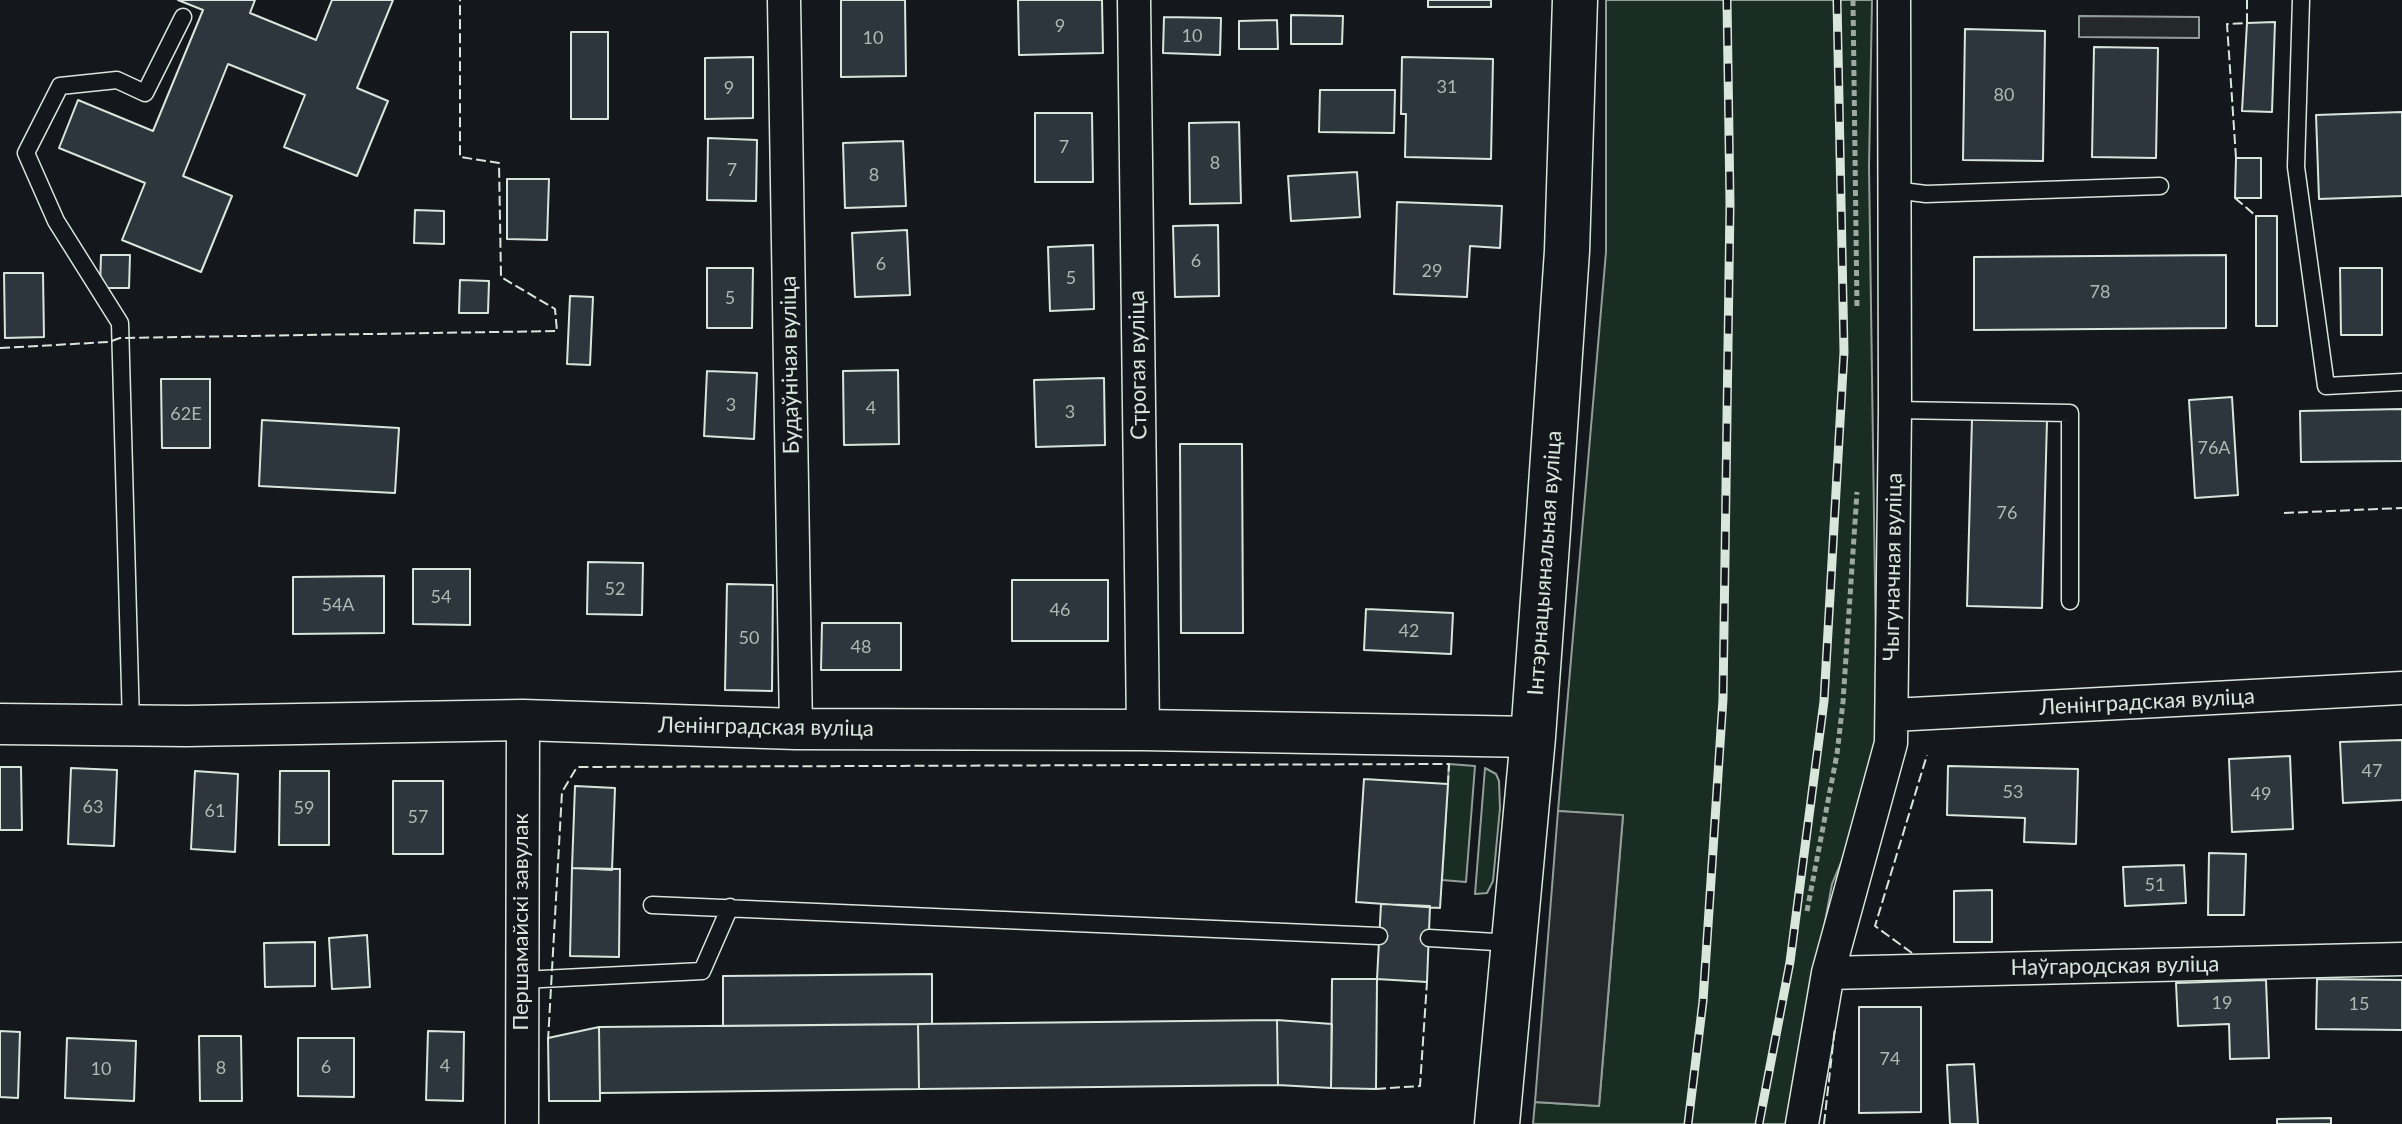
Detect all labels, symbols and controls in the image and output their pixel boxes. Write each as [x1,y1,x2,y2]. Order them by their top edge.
house number: 9 [1055,15,1065,37]
house number: 10 [1182,25,1202,47]
house number: 10 [863,27,883,49]
house number: 31 [1437,76,1457,98]
house number: 9 [724,77,734,99]
house number: 80 [1994,84,2014,106]
house number: 7 [1059,136,1069,158]
house number: 8 [1210,152,1220,174]
house number: 7 [727,159,737,181]
house number: 8 [869,164,879,186]
house number: 6 [1191,250,1201,272]
house number: 6 [876,253,886,275]
house number: 29 [1422,260,1442,282]
house number: 5 [1066,267,1076,289]
street label: Будаўнічая вуліца [775,275,805,455]
house number: 78 [2090,281,2110,303]
house number: 5 [725,287,735,309]
street label: Строгая вуліца [1123,290,1153,440]
house number: 3 [726,394,736,416]
house number: 4 [866,397,876,419]
house number: 3 [1065,401,1075,423]
house number: 62Е [170,403,202,425]
street label: Інтэрнацыянальная вуліца [1523,430,1567,696]
house number: 76А [2197,437,2231,459]
street label: Чыгуначная вуліца [1878,473,1908,661]
house number: 76 [1997,502,2017,524]
house number: 52 [605,578,625,600]
house number: 54 [431,586,451,608]
house number: 54А [321,594,355,616]
house number: 46 [1050,599,1070,621]
house number: 42 [1399,620,1419,642]
house number: 50 [739,627,759,649]
house number: 48 [851,636,871,658]
street label: Ленінградская вуліца [2039,683,2255,721]
street label: Ленінградская вуліца [658,712,874,742]
house number: 47 [2362,760,2382,782]
house number: 53 [2003,781,2023,803]
house number: 49 [2251,783,2271,805]
house number: 63 [83,796,103,818]
house number: 59 [294,797,314,819]
house number: 61 [205,800,225,822]
house number: 57 [408,806,428,828]
street label: Першамайскі завулак [508,813,534,1031]
house number: 51 [2145,874,2165,896]
street label: Наўгародская вуліца [2010,951,2220,981]
house number: 19 [2212,992,2232,1014]
house number: 15 [2349,993,2369,1015]
house number: 74 [1880,1048,1900,1070]
house number: 4 [440,1055,450,1077]
house number: 6 [321,1056,331,1078]
house number: 8 [216,1057,226,1079]
house number: 10 [91,1058,111,1080]

